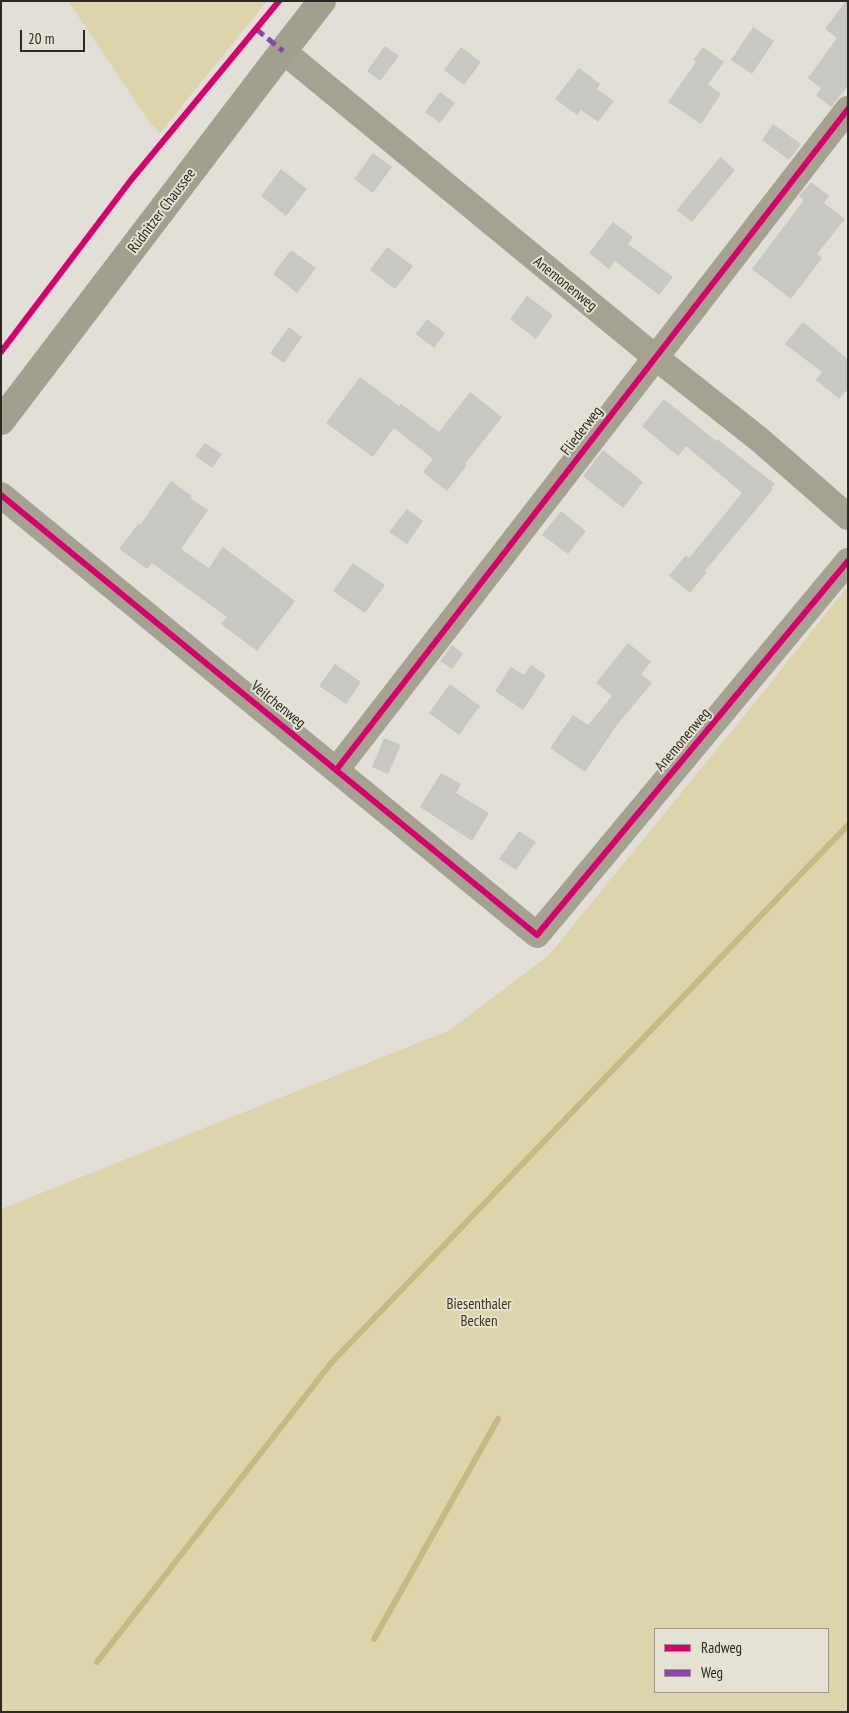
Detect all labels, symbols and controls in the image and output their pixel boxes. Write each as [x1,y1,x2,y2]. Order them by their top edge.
scale bar [22,20,88,52]
text: 20 m [28,29,54,48]
street label: Rüdnitzer Chaussee [124,165,200,257]
street label: Anemonenweg [530,253,600,315]
street label: Fliederweg [557,403,607,459]
street label: Veilchenweg [247,678,309,732]
street label: Anemonenweg [651,705,715,775]
park label: Biesenthaler Becken [447,1296,511,1331]
legend [654,1628,829,1693]
text: Radweg [701,1638,742,1657]
text: Weg [701,1663,723,1682]

